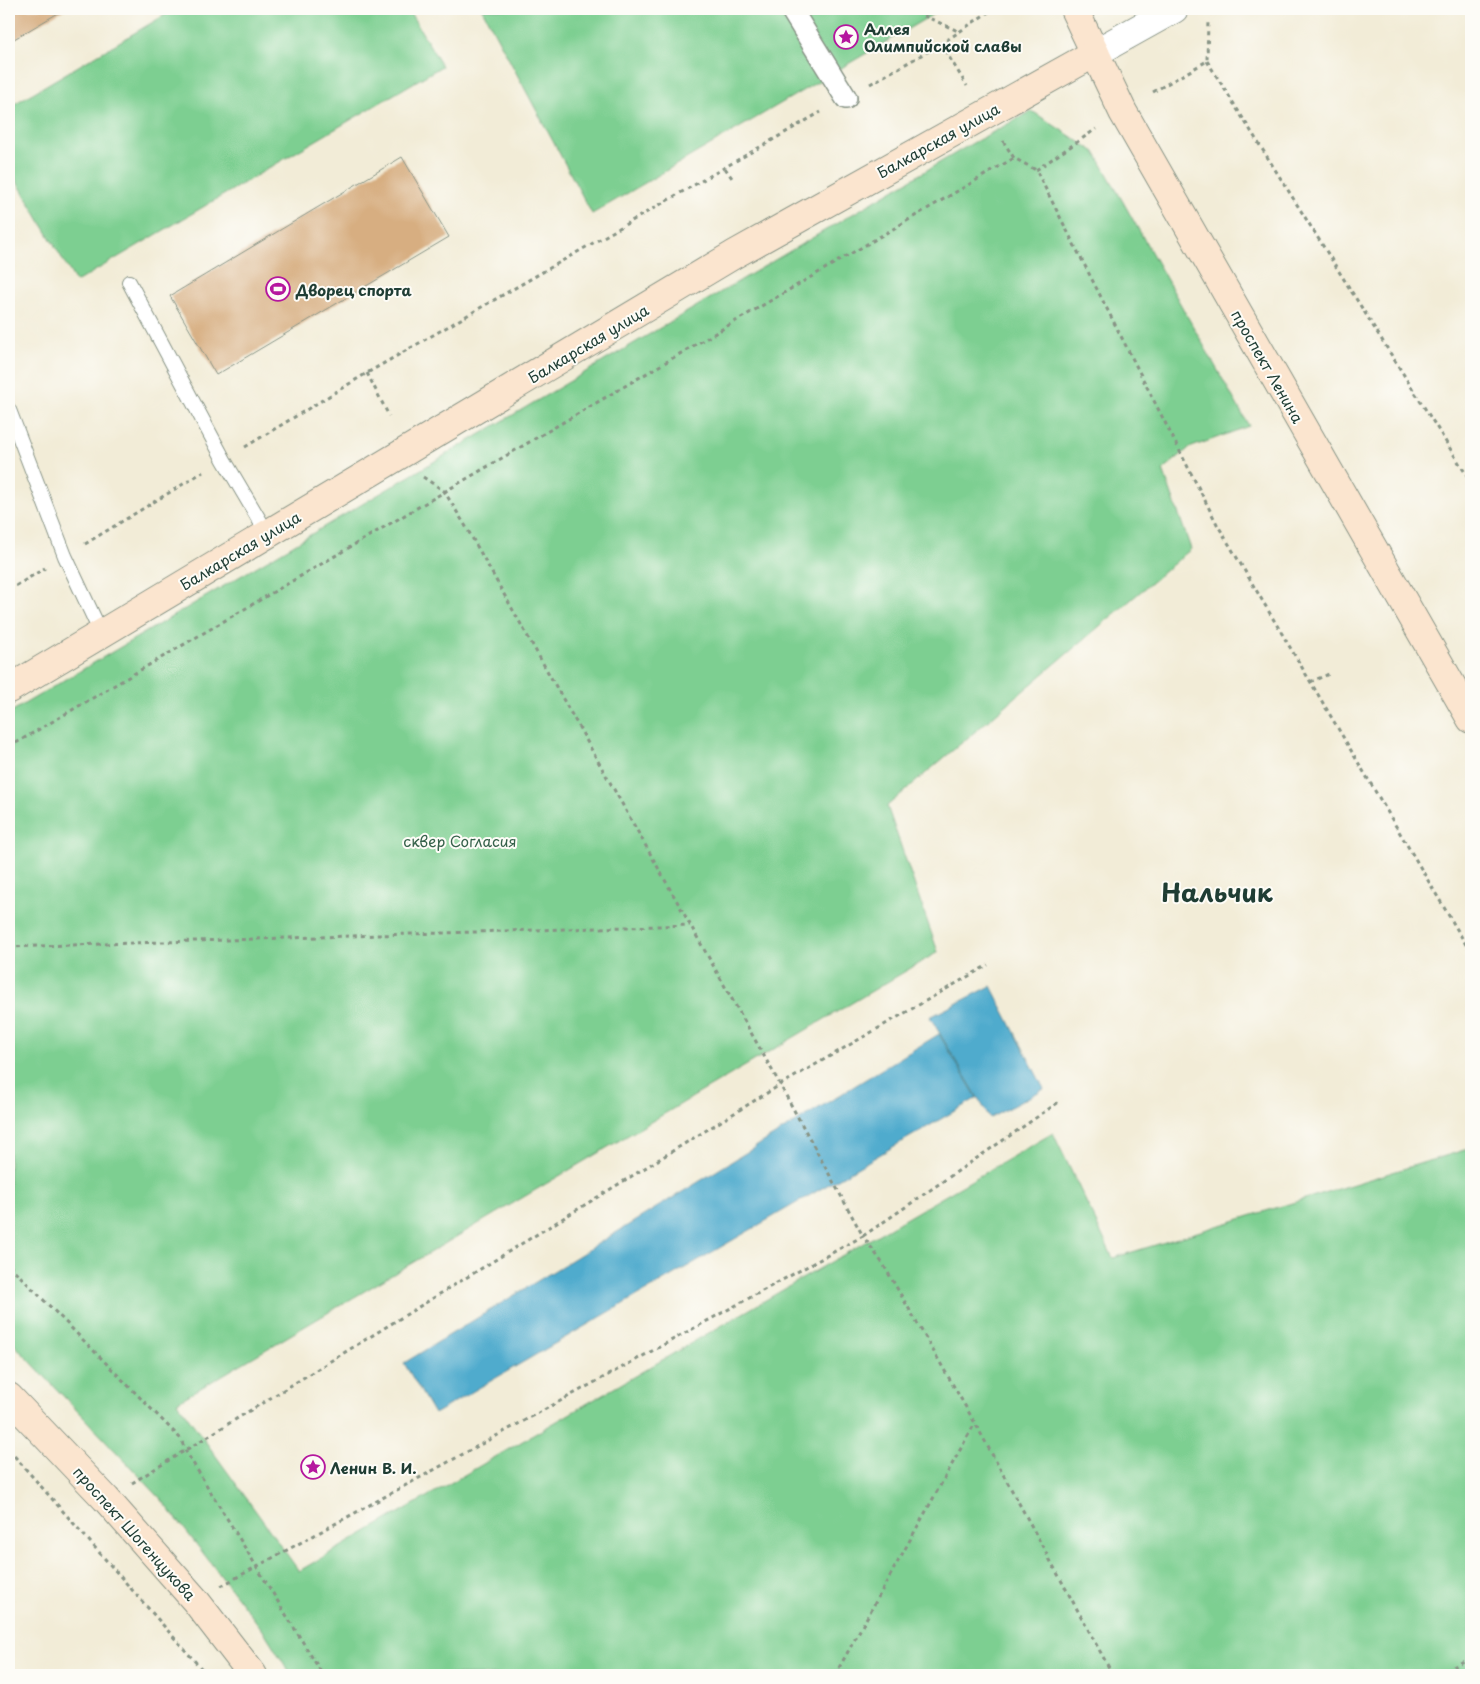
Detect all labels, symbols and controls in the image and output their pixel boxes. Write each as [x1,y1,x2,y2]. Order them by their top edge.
place label: Аллея Олимпийской славы [864,17,1022,57]
place icon: Аллея Олимпийской славы [833,24,859,50]
street label: Балкарская улица [872,96,1004,183]
sports icon: Дворец спорта [265,276,291,302]
place label: Дворец спорта [295,278,412,301]
street label: Балкарская улица [523,298,653,388]
street label: проспект Ленина [1226,305,1310,428]
street label: Балкарская улица [175,505,305,595]
park label: сквер Согласия [403,829,517,852]
district label: Нальчик [1161,873,1274,911]
place icon: Ленин В. И. [300,1454,326,1480]
place label: Ленин В. И. [330,1456,417,1479]
street label: проспект Шогенцукова [68,1461,202,1606]

